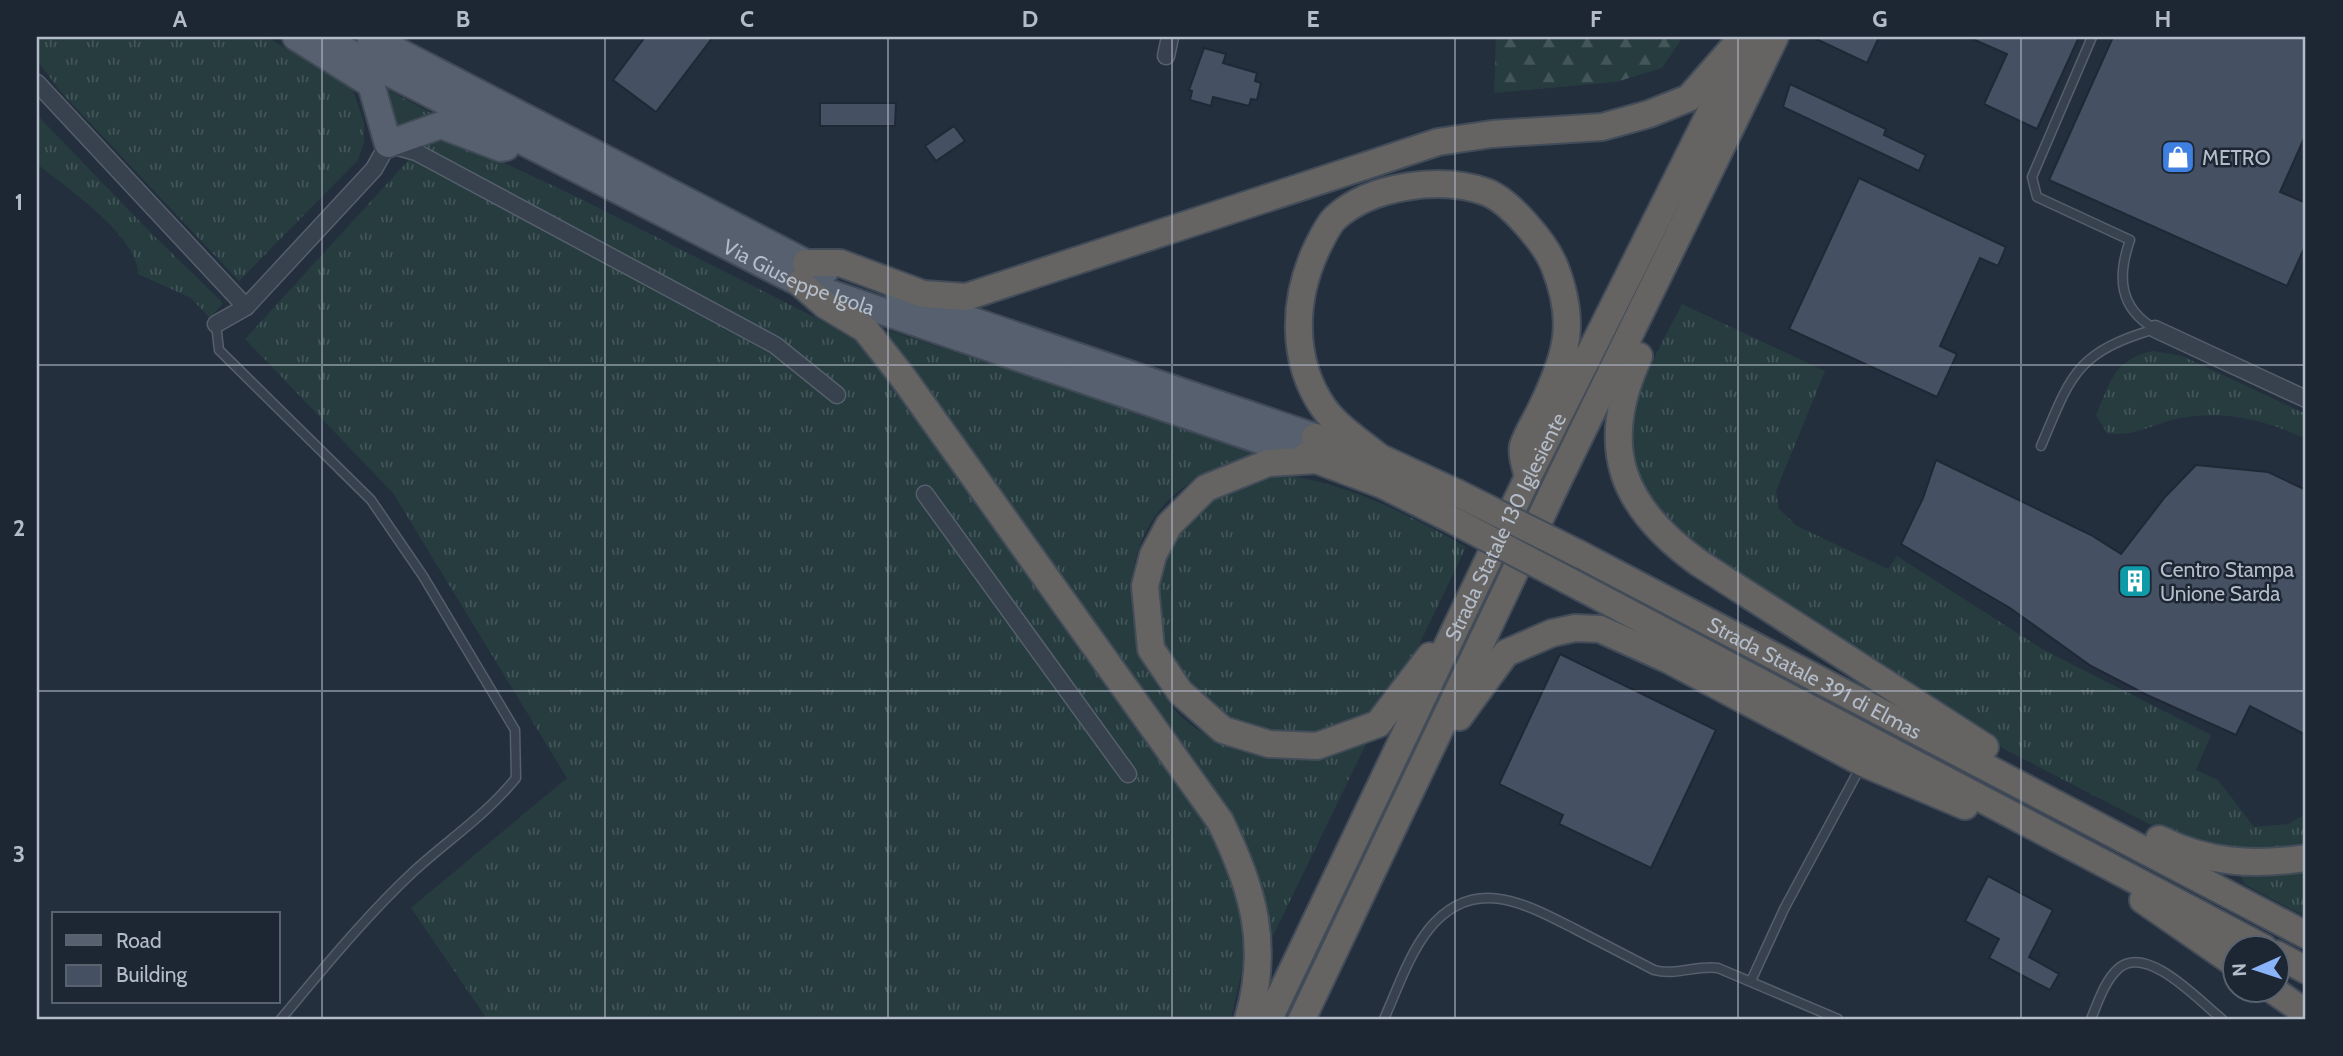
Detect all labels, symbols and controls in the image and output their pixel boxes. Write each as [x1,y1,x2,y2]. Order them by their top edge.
text: A [173,5,188,33]
text: B [456,5,470,33]
text: C [740,5,754,33]
text: D [1022,5,1038,33]
text: E [1306,5,1320,33]
text: F [1590,5,1602,33]
text: G [1872,5,1888,33]
text: H [2155,5,2171,33]
shop icon: METRO [2159,138,2197,176]
place label: METRO [2202,145,2271,170]
text: 1 [15,188,23,216]
street label: Via Giuseppe Igola [719,233,878,320]
street label: Strada Statale 130 Iglesiente [1439,408,1571,645]
text: 2 [13,514,25,542]
place label: Centro Stampa Unione Sarda [2160,557,2294,606]
building icon: Centro Stampa Unione Sarda [2116,562,2154,600]
street label: Strada Statale 391 di Elmas [1704,611,1926,744]
text: 3 [13,840,25,868]
legend [52,912,280,1004]
text: Road [116,928,162,953]
north arrow [2220,934,2290,1004]
text: Building [116,962,188,987]
text: N [2228,963,2251,977]

